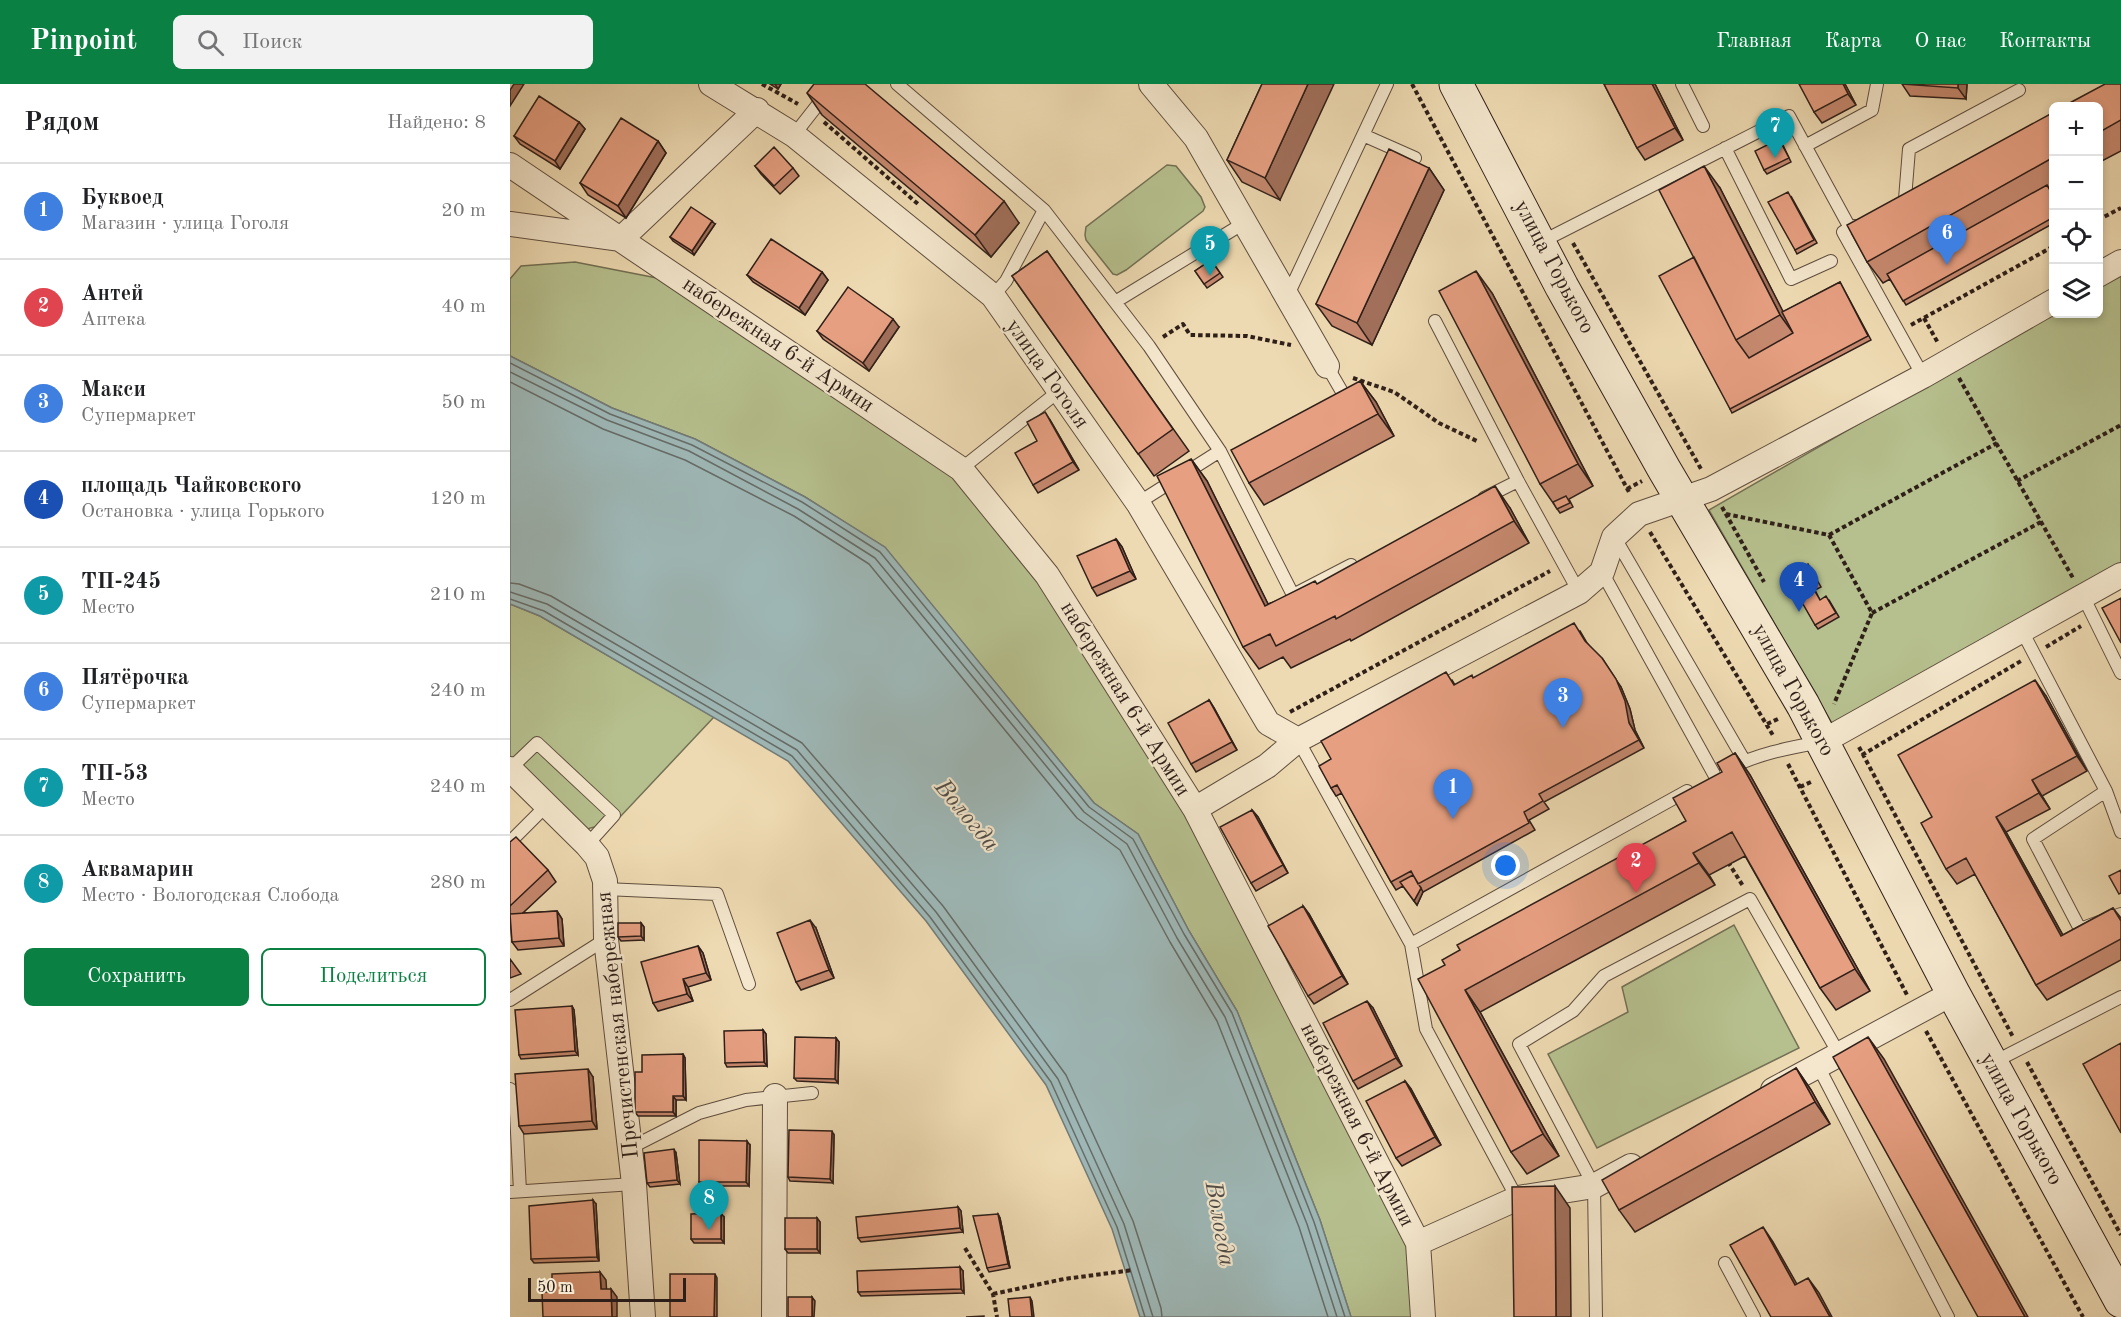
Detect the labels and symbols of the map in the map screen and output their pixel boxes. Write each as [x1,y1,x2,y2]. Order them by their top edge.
pin: 7 [1756,109,1794,158]
street label: улица Горького [1510,197,1598,337]
pin: 6 [1928,216,1966,265]
pin: 5 [1190,226,1230,276]
street label: набережная 6-й Армии [678,273,878,417]
street label: улица Гоголя [1001,315,1093,433]
pin: 4 [1780,562,1818,612]
street label: набережная 6-й Армии [1056,598,1194,800]
street label: улица Горького [1748,620,1838,760]
pin: 3 [1544,678,1582,728]
pin: 1 [1434,770,1472,819]
water label: Вологда [929,775,1003,857]
pin: 2 [1616,844,1656,893]
your location [1491,851,1520,880]
street label: Пречистенская набережная [593,890,643,1160]
street label: набережная 6-й Армии [1296,1020,1418,1230]
street label: улица Горького [1976,1049,2066,1189]
water label: Вологда [1200,1179,1238,1269]
pin: 8 [690,1180,728,1230]
scale bar [528,1275,686,1302]

